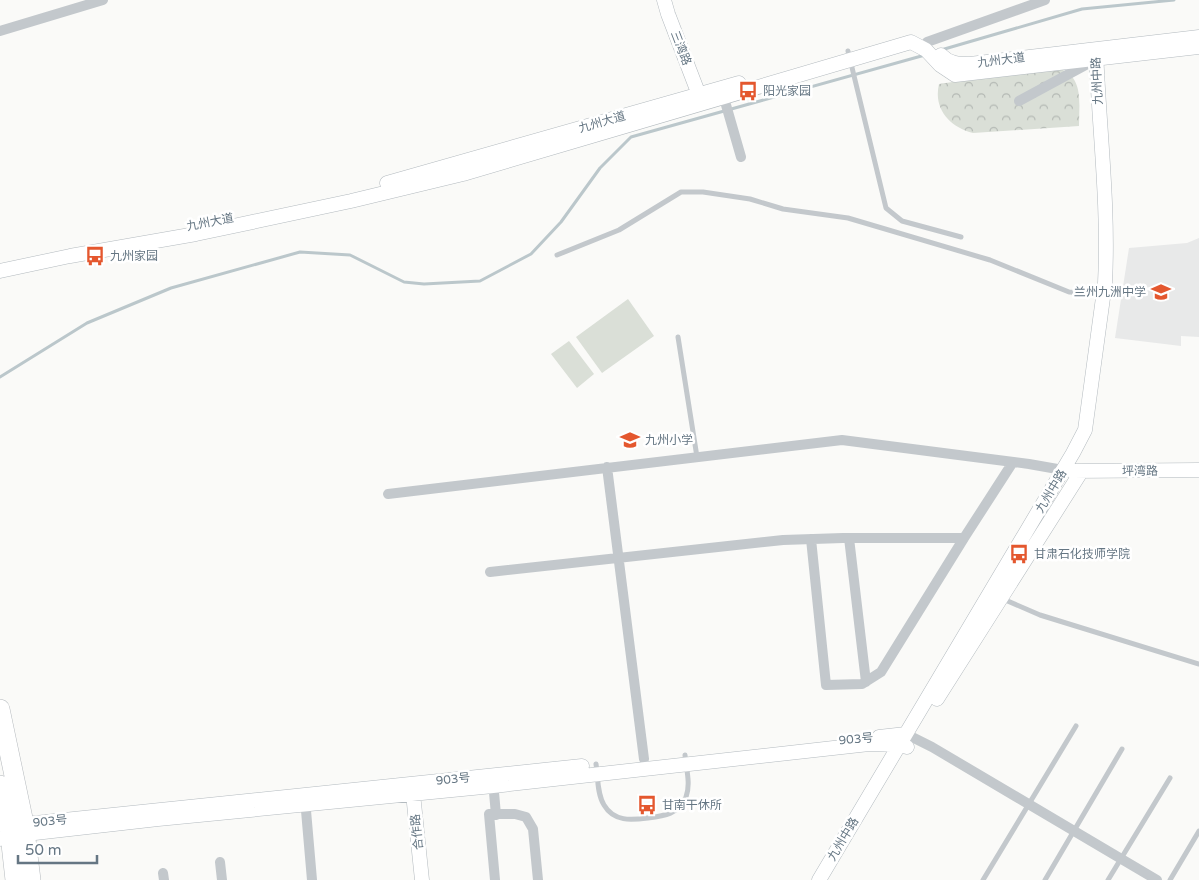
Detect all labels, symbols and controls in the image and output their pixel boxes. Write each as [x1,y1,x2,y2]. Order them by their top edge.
street label: 三湾路 [668,29,694,67]
street label: 九州大道 [976,50,1026,70]
street label: 九州中路 [1089,57,1105,105]
bus stop icon: 阳光家园 [737,80,759,102]
place label: 阳光家园 [763,84,811,98]
street label: 九州大道 [577,109,627,135]
street label: 九州大道 [185,211,235,233]
bus stop icon: 九州家园 [84,245,106,267]
place label: 九州家园 [110,249,158,263]
school or university icon: 兰州九洲中学 [1150,281,1172,303]
place label: 兰州九洲中学 [1074,285,1146,299]
school or university icon: 九州小学 [619,429,641,451]
place label: 九州小学 [645,433,693,447]
street label: 坪湾路 [1122,464,1158,478]
street label: 九州中路 [1033,467,1069,515]
bus stop icon: 甘肃石化技师学院 [1008,543,1030,565]
place label: 甘肃石化技师学院 [1034,547,1130,561]
street label: 903号 [838,731,874,747]
street label: 903号 [435,770,471,788]
bus stop icon: 甘南干休所 [636,794,658,816]
place label: 甘南干休所 [662,798,722,812]
street label: 903号 [32,812,68,830]
street label: 合作路 [408,813,426,851]
street label: 九州中路 [825,815,861,863]
scale bar [18,832,96,864]
text: 50 m [25,841,62,859]

